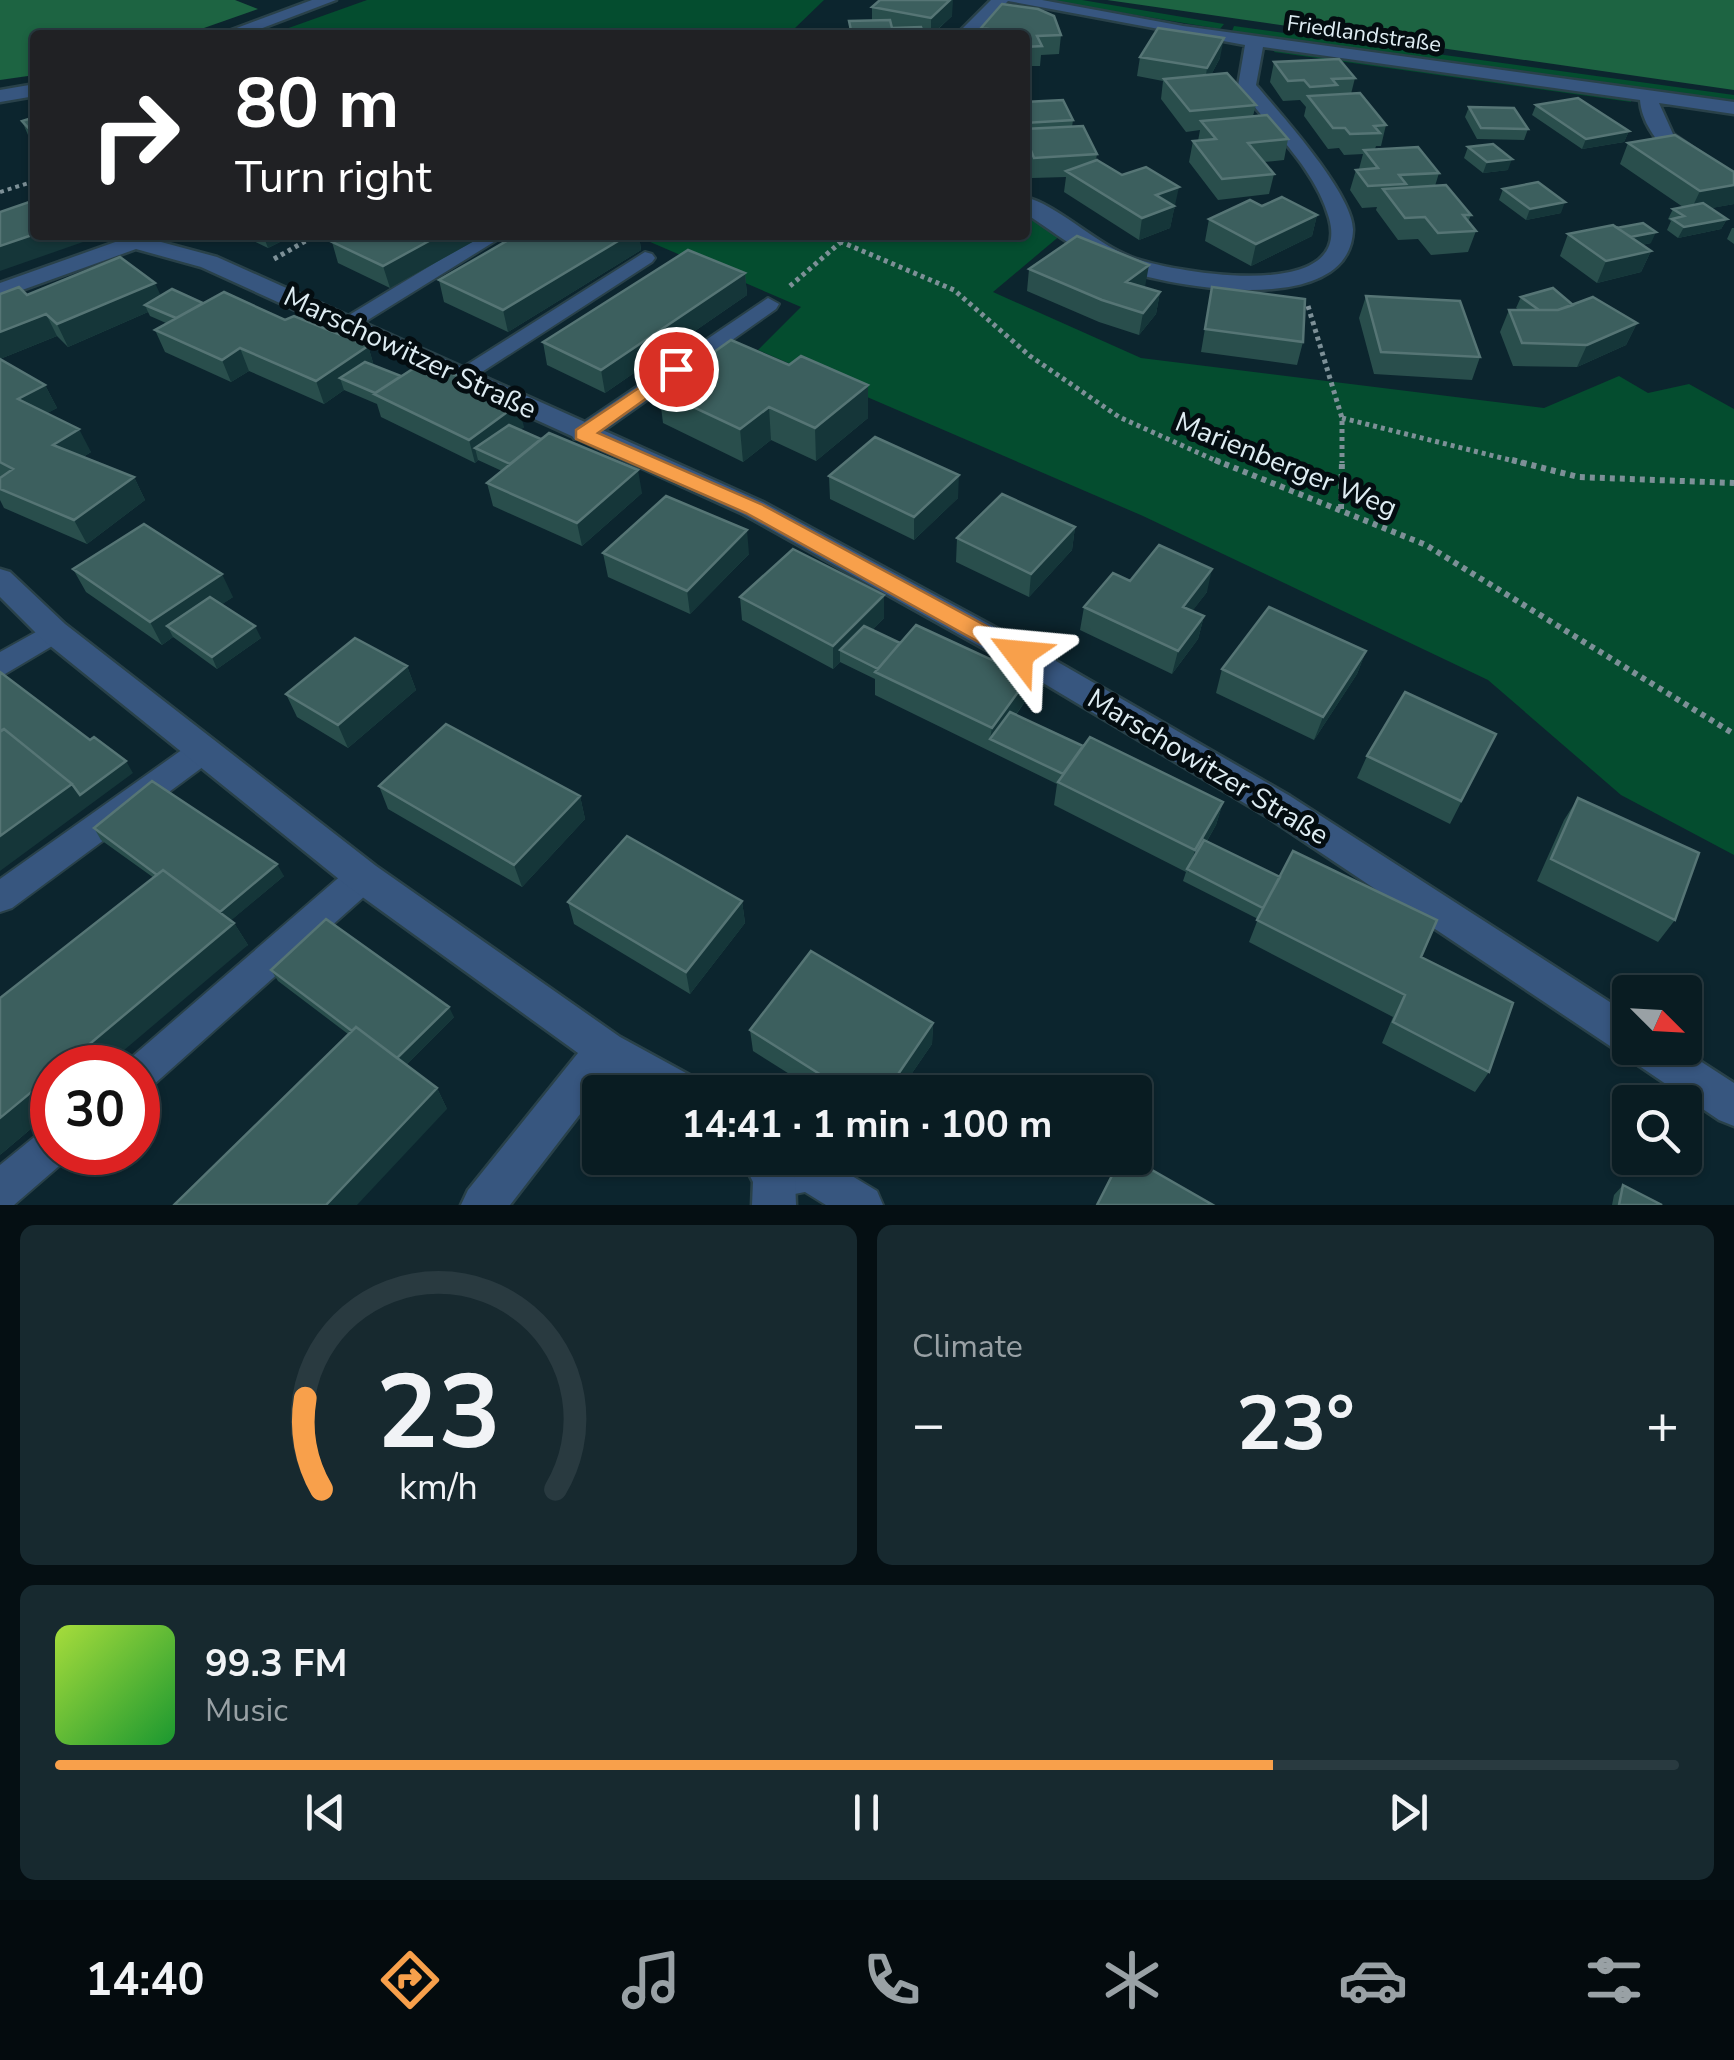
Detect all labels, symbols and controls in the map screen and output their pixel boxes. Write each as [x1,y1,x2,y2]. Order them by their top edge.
street label: Friedlandstraße [1285,8,1443,60]
text: 80 m [235,56,399,152]
icon: right [70,70,200,200]
text: Turn right [235,147,432,208]
street label: Marschowitzer Straße [277,278,543,428]
pin [634,327,719,412]
icon: arrive [649,342,704,397]
street label: Marienberger Weg [1169,403,1403,527]
position arrow [967,602,1071,706]
street label: Marschowitzer Straße [1080,680,1336,854]
north arrow [1612,975,1702,1065]
map controls [1612,975,1702,1175]
speed limit sign: 30 [30,1045,160,1175]
button: search [1612,1085,1702,1175]
text: 14:41 · 1 min · 100 m [682,1099,1052,1150]
text: Climate [912,1325,1023,1368]
text: 23 [376,1342,501,1484]
text: 23° [1236,1373,1355,1475]
text: − [912,1387,945,1462]
text: + [1646,1387,1679,1462]
text: km/h [399,1463,478,1512]
text: 99.3 FM [205,1638,347,1689]
text: Music [205,1689,288,1732]
icon: previous [298,1785,353,1840]
icon: pause [839,1785,894,1840]
icon: next [1381,1785,1436,1840]
icon: directions [375,1945,445,2015]
icon: music [616,1945,686,2015]
icon: phone [857,1945,927,2015]
icon: climate [1097,1945,1167,2015]
icon: car [1338,1945,1408,2015]
icon: filters [1579,1945,1649,2015]
text: 14:40 [85,1950,205,2011]

